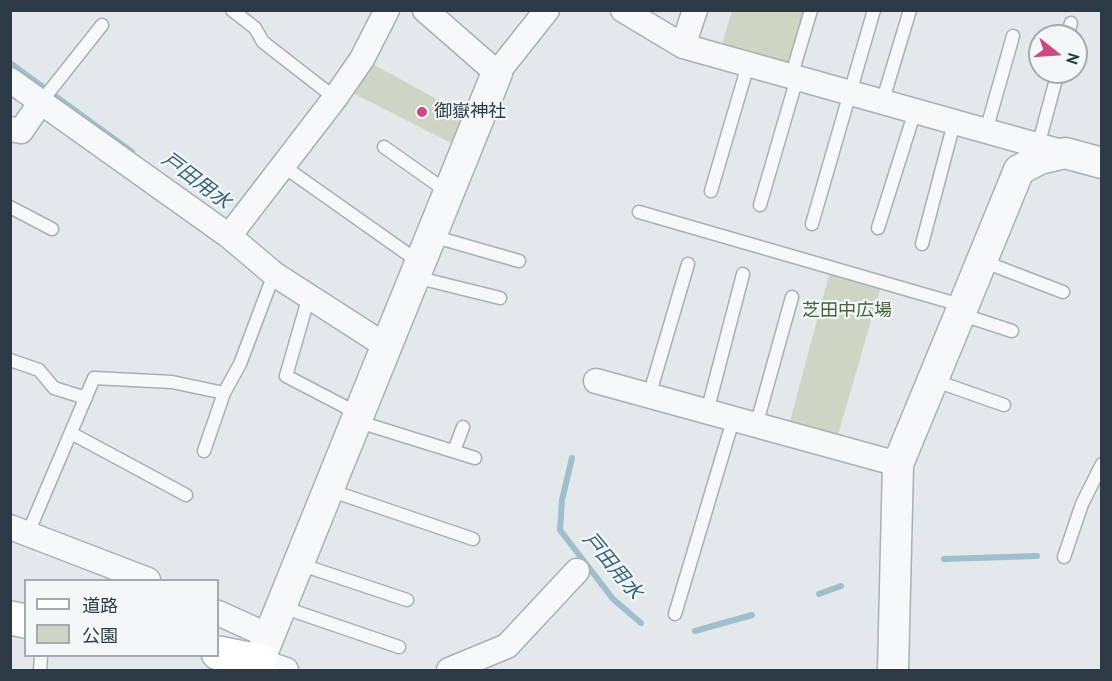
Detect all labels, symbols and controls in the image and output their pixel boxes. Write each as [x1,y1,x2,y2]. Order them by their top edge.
north arrow [1028,24,1088,84]
text: N [1062,51,1084,67]
place label: 御嶽神社 [434,101,506,123]
marker: 御嶽神社 [415,105,429,119]
water label: 戸田用水 [157,147,235,215]
park label: 芝田中広場 [802,300,892,322]
water label: 戸田用水 [577,528,647,604]
legend [24,579,219,657]
text: 道路 [82,594,118,617]
text: 公園 [82,624,118,647]

